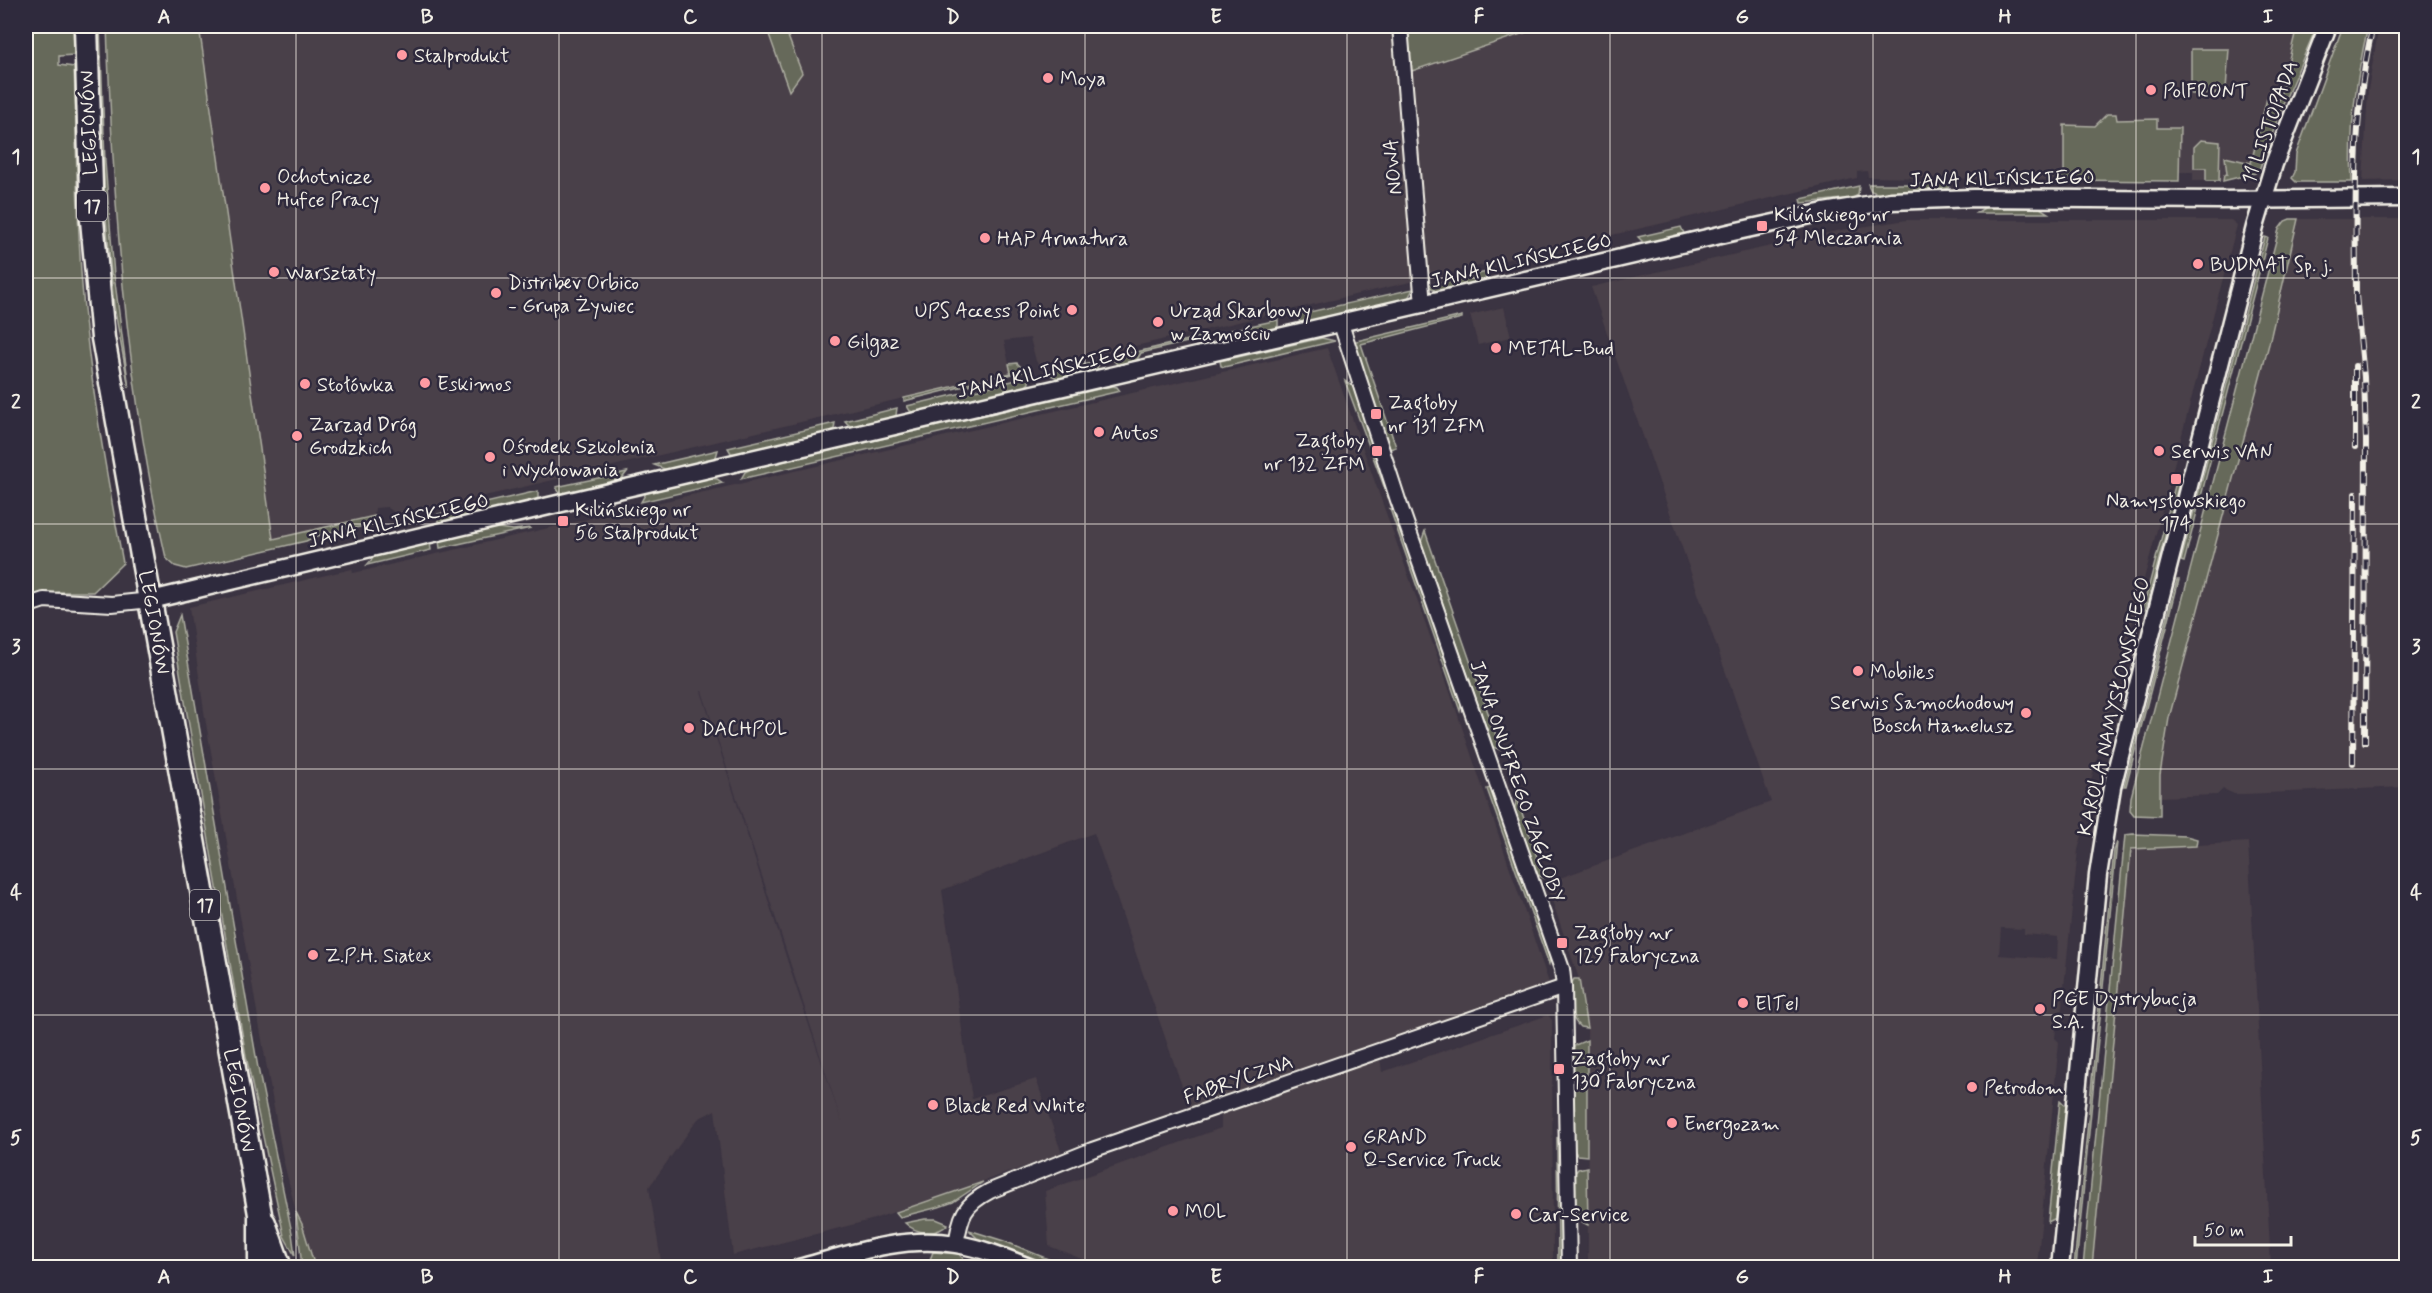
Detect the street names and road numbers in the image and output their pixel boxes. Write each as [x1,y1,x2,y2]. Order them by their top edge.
street label: 11 LISTOPADA [2236,57,2305,188]
street label: LEGIONÓW [74,70,105,176]
street label: NOWA [1378,138,1409,196]
street label: JANA KILIŃSKIEGO [1909,164,2095,195]
road number: 17 [77,191,107,221]
street label: JANA KILIŃSKIEGO [1428,227,1615,295]
street label: JANA KILIŃSKIEGO [954,337,1141,405]
street label: JANA KILIŃSKIEGO [305,487,492,555]
street label: LEGIONÓW [131,568,176,676]
street label: KAROLA NAMYSŁOWSKIEGO [2072,574,2157,838]
street label: JANA ONUFREGO ZAGŁOBY [1462,657,1571,906]
road number: 17 [190,890,220,920]
street label: LEGIONÓW [216,1046,261,1154]
street label: FABRYCZNA [1180,1049,1297,1112]

